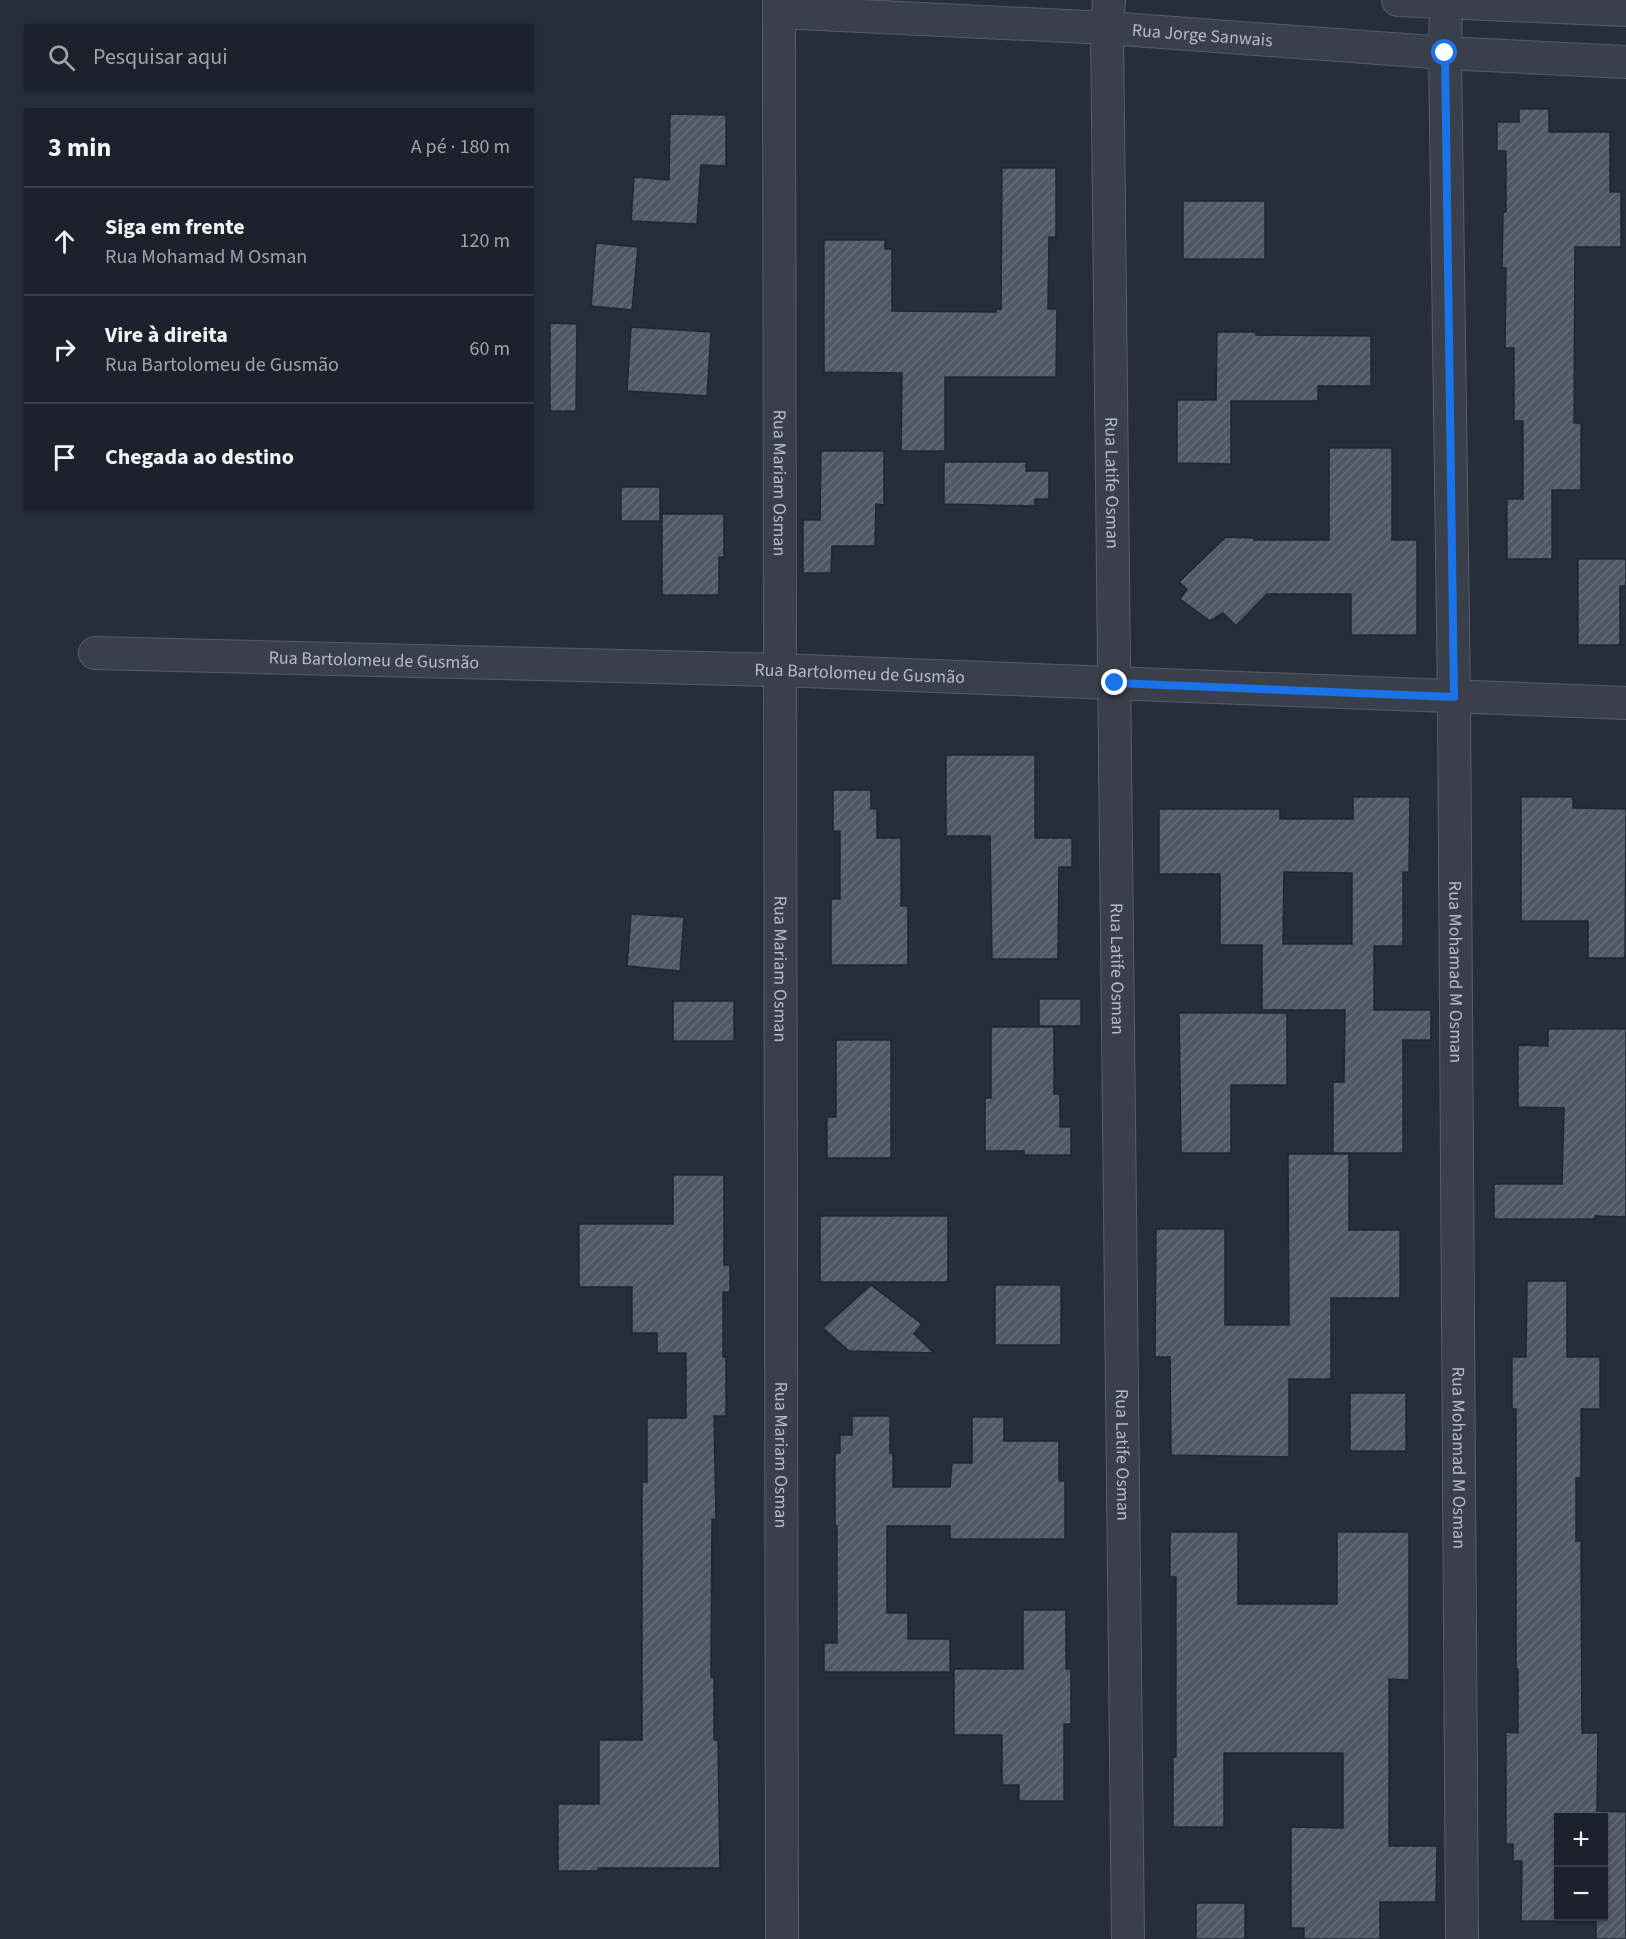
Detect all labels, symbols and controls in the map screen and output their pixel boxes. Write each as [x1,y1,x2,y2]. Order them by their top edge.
street label: Rua Jorge Sanwais [1131,18,1274,53]
search box [24,24,534,90]
route start [1431,39,1457,65]
icon: search [45,41,78,74]
text: Pesquisar aqui [93,41,228,73]
text: 3 min [48,129,111,166]
text: A pé · 180 m [411,133,510,161]
text: Siga em frente [105,211,245,243]
icon: ahead [48,225,81,258]
text: 120 m [460,227,510,255]
text: Rua Mohamad M Osman [105,243,307,271]
text: Vire à direita [105,319,228,351]
icon: right [48,333,81,366]
text: 60 m [470,335,510,363]
text: Rua Bartolomeu de Gusmão [105,351,339,379]
street label: Rua Mariam Osman [767,410,792,556]
street label: Rua Latife Osman [1098,417,1125,549]
icon: arrive [48,441,81,474]
text: Chegada ao destino [105,441,294,473]
street label: Rua Bartolomeu de Gusmão [268,645,480,676]
street label: Rua Bartolomeu de Gusmão [754,657,965,690]
route end [1101,669,1127,695]
street label: Rua Mohamad M Osman [1442,881,1468,1063]
street label: Rua Mariam Osman [767,896,793,1042]
street label: Rua Latife Osman [1104,903,1130,1035]
street label: Rua Mohamad M Osman [1445,1367,1471,1549]
street label: Rua Mariam Osman [768,1382,793,1528]
street label: Rua Latife Osman [1109,1389,1135,1521]
map controls [1554,1813,1608,1921]
button: + [1554,1813,1608,1867]
button: − [1554,1867,1608,1921]

